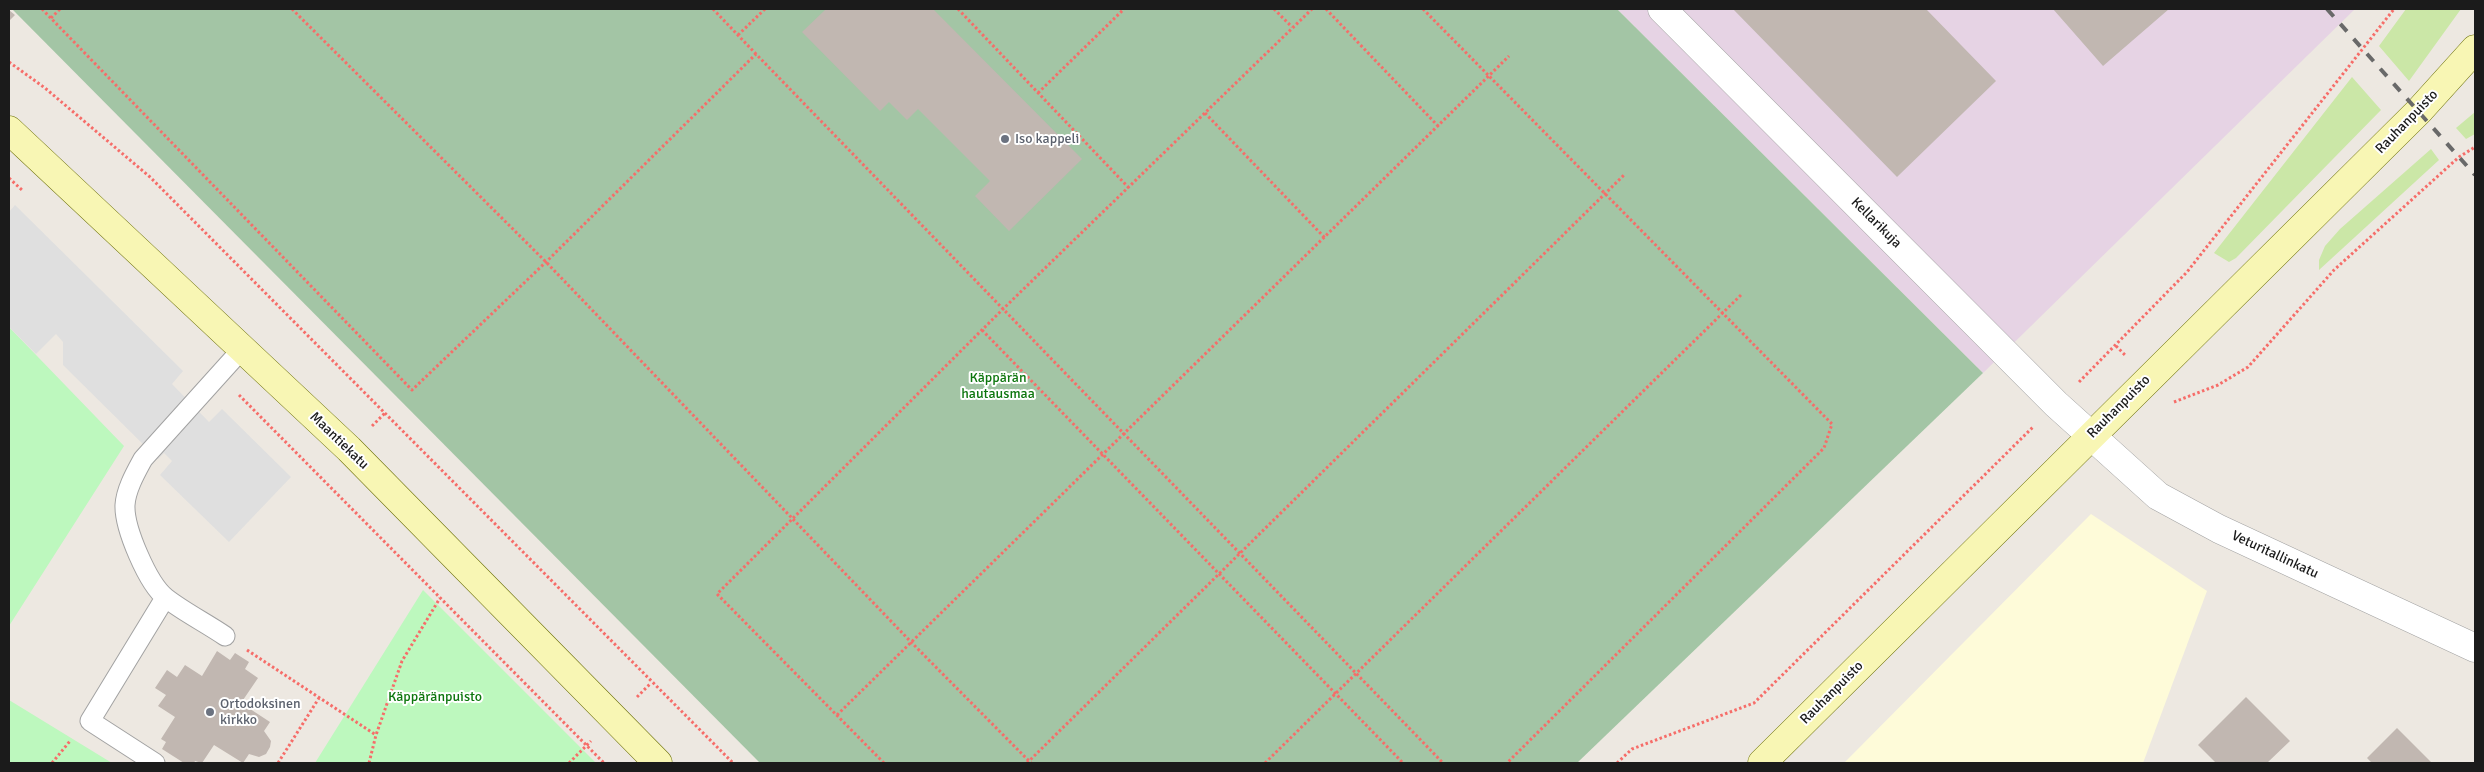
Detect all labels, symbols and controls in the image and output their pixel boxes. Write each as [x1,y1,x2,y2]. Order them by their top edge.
street label: Rauhanpuisto [2372,87,2442,157]
place label: Iso kappeli [1015,131,1079,147]
marker: Iso kappeli [999,133,1011,145]
street label: Kellarikuja [1847,194,1905,252]
park label: Käppärän hautausmaa [961,370,1035,402]
street label: Rauhanpuisto [2084,372,2154,442]
street label: Maantiekatu [306,409,372,473]
street label: Veturitallinkatu [2229,528,2321,582]
street label: Rauhanpuisto [1797,658,1867,728]
park label: Käppäränpuisto [388,689,482,705]
place label: Ortodoksinen kirkko [220,696,301,729]
marker: Ortodoksinen kirkko [204,706,216,718]

